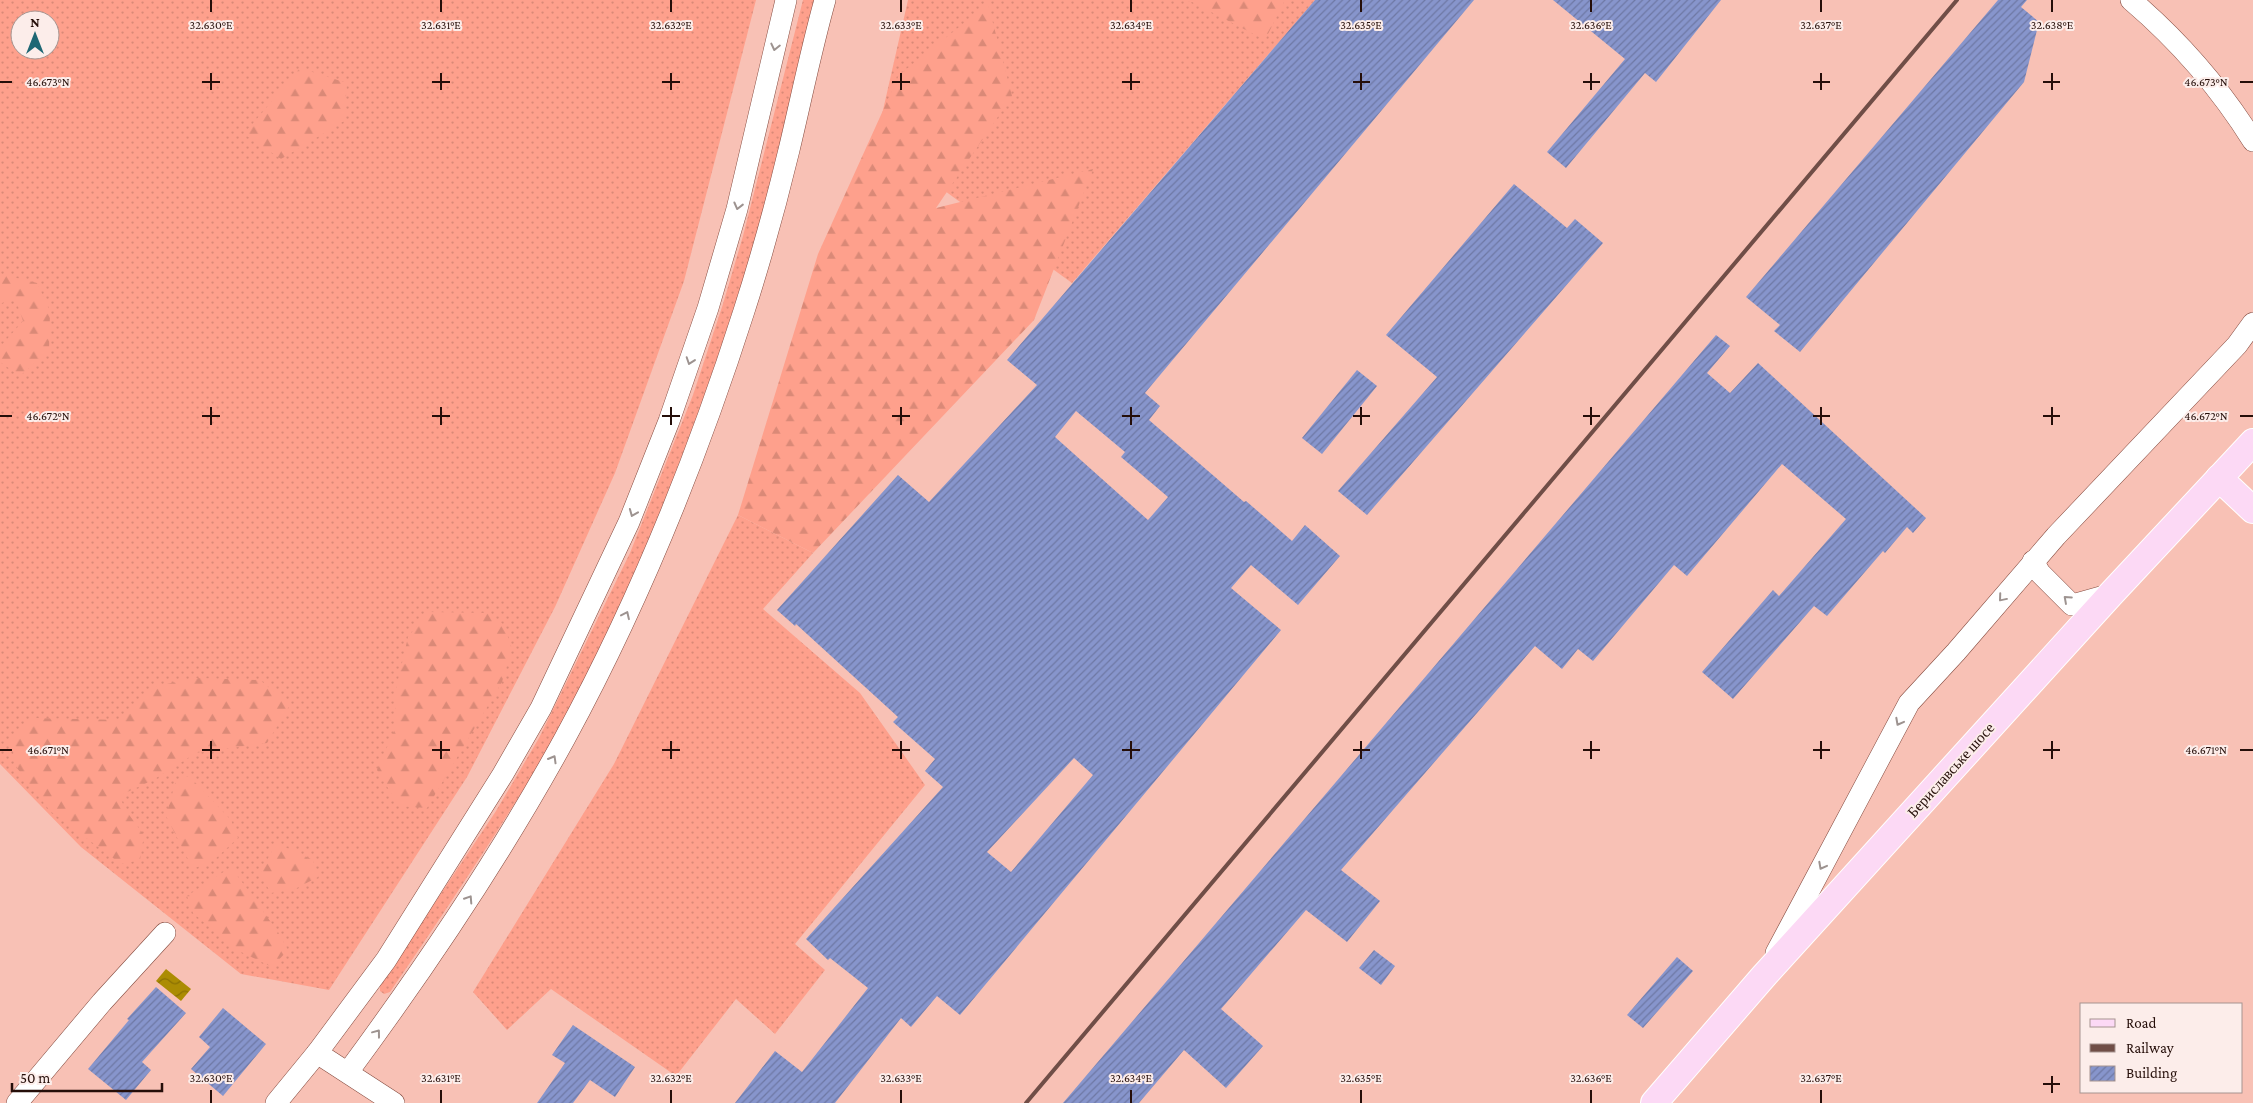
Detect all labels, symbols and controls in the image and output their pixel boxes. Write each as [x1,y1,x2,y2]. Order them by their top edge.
north arrow [10,10,60,60]
text: N [30,14,40,30]
text: 32.630°E [190,18,233,32]
text: 32.631°E [421,18,461,32]
text: 32.632°E [650,18,692,32]
text: 32.633°E [880,18,922,32]
text: 32.634°E [1110,18,1153,32]
text: 32.635°E [1340,18,1382,32]
text: 32.636°E [1570,18,1612,32]
text: 32.637°E [1800,18,1842,32]
text: 32.638°E [2031,18,2074,32]
one-way arrow [770,43,781,52]
text: 46.673°N [26,75,70,89]
text: 46.673°N [2184,75,2228,89]
one-way arrow [733,201,743,209]
one-way arrow [686,356,696,364]
text: 46.672°N [26,409,70,423]
text: 46.672°N [2184,409,2228,423]
one-way arrow [629,508,639,517]
one-way arrow [1999,592,2008,601]
one-way arrow [2063,596,2072,605]
one-way arrow [620,611,631,620]
one-way arrow [1895,717,1905,726]
street label: Бериславське шосе [1904,719,1998,820]
text: 46.671°N [27,743,69,757]
text: 46.671°N [2185,743,2227,757]
one-way arrow [546,756,556,765]
one-way arrow [1819,861,1829,870]
one-way arrow [463,895,472,904]
legend [2080,1003,2243,1093]
text: Road [2126,1015,2157,1031]
one-way arrow [371,1029,380,1039]
text: Railway [2126,1040,2174,1057]
scale bar [12,1060,162,1092]
text: Building [2126,1065,2177,1082]
text: 50 m [20,1070,50,1086]
text: 32.630°E [190,1071,233,1085]
text: 32.631°E [421,1071,461,1085]
text: 32.632°E [650,1071,692,1085]
text: 32.633°E [880,1071,922,1085]
text: 32.634°E [1110,1071,1153,1085]
text: 32.635°E [1340,1071,1382,1085]
text: 32.636°E [1570,1071,1612,1085]
text: 32.637°E [1800,1071,1842,1085]

